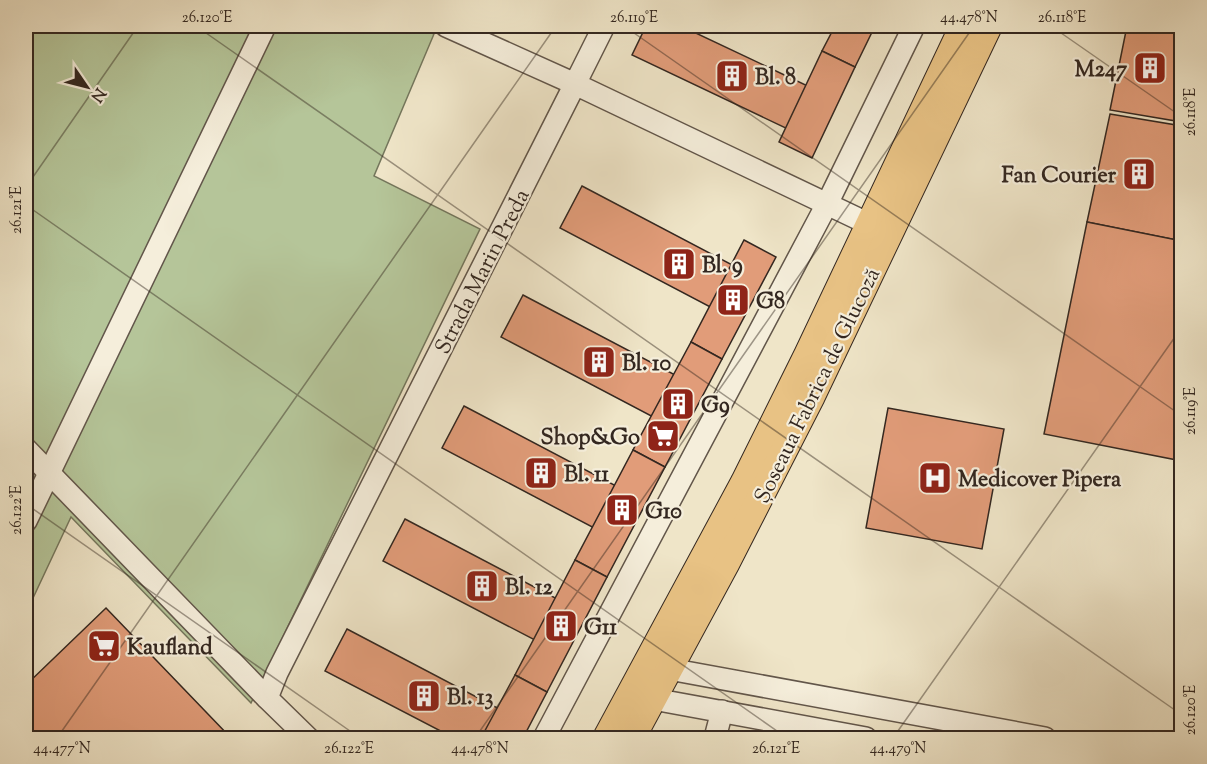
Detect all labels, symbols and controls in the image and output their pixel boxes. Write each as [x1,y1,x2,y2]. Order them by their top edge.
text: 26.120°E [182,8,232,29]
text: 26.119°E [610,8,658,29]
text: 44.478°N [940,8,998,29]
text: 26.118°E [1038,8,1086,29]
building icon: M247 [1132,50,1168,86]
place label: M247 [1074,55,1128,87]
north arrow [57,57,117,117]
building icon: Bl. 8 [714,58,750,94]
place label: Bl. 8 [755,63,796,95]
text: N [84,82,110,106]
text: 26.118°E [1181,88,1202,136]
building icon: Fan Courier [1121,156,1157,192]
place label: Fan Courier [1002,161,1117,193]
street label: Strada Marin Preda [428,184,539,360]
text: 26.121°E [7,186,28,234]
building icon: Bl. 9 [661,246,697,282]
place label: Bl. 9 [702,251,743,283]
street label: Șoseaua Fabrica de Glucoză [748,263,890,510]
building icon: G8 [715,282,751,318]
place label: G8 [756,287,785,319]
building icon: Bl. 10 [581,344,617,380]
place label: Bl. 10 [622,349,671,381]
building icon: G9 [660,386,696,422]
text: 26.119°E [1181,387,1202,435]
place label: G9 [701,391,730,423]
supermarket icon: Shop&Go [645,418,681,454]
place label: Shop&Go [541,423,640,455]
building icon: Bl. 11 [523,455,559,491]
place label: Bl. 11 [564,460,610,492]
hospital icon: Medicover Pipera [917,460,953,496]
place label: Medicover Pipera [958,465,1122,497]
text: 26.122°E [7,485,28,535]
building icon: G10 [604,492,640,528]
place label: G10 [645,497,682,529]
building icon: Bl. 12 [464,568,500,604]
place label: Bl. 12 [505,573,554,605]
building icon: G11 [543,608,579,644]
place label: G11 [584,613,617,645]
supermarket icon: Kaufland [86,628,122,664]
place label: Kaufland [127,633,213,665]
building icon: Bl. 13 [406,678,442,714]
place label: Bl. 13 [447,683,494,715]
text: 26.120°E [1181,685,1202,735]
text: 44.477°N [33,739,91,760]
text: 26.122°E [324,739,374,760]
text: 44.478°N [451,739,509,760]
text: 26.121°E [752,739,800,760]
text: 44.479°N [870,739,926,760]

